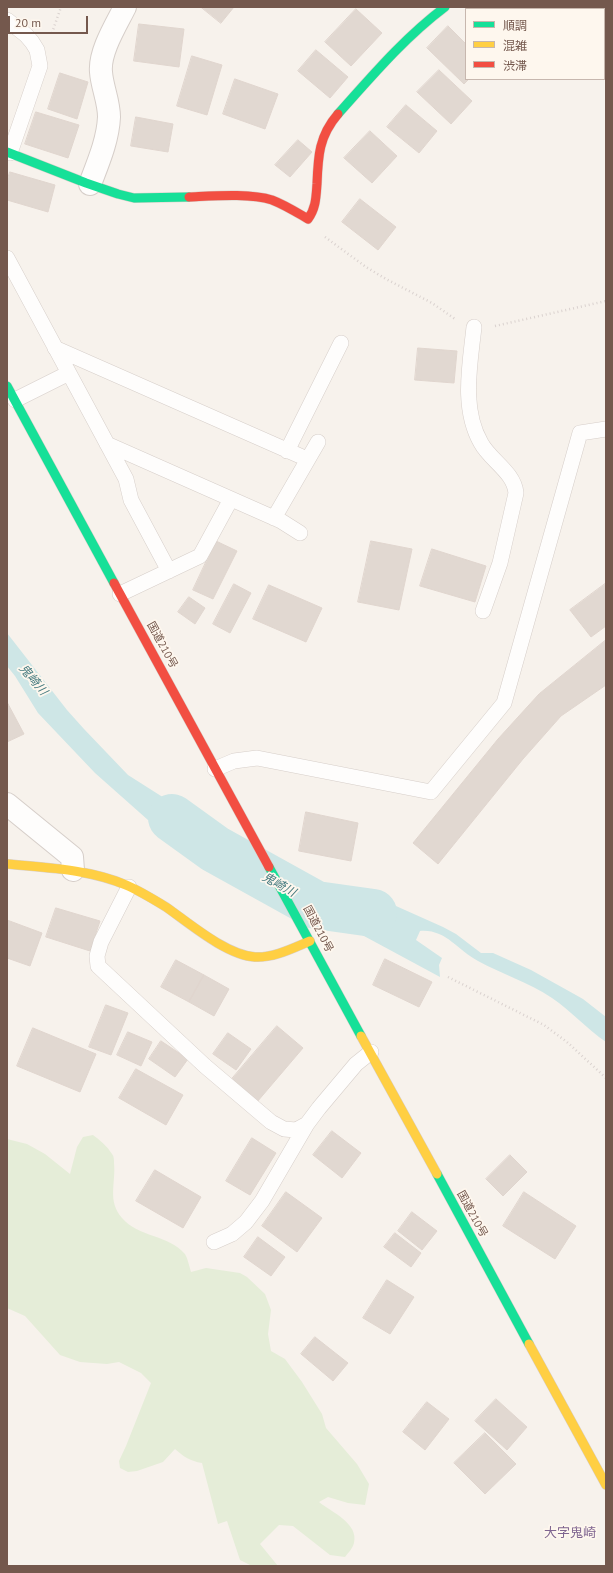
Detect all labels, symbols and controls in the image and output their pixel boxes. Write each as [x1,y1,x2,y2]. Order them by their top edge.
scale bar [10,8,90,34]
legend [465,8,605,80]
text: 20 m [15,15,41,30]
text: 順調 [503,18,527,33]
text: 混雑 [503,38,527,53]
text: 渋滞 [503,58,527,73]
street label: 国道210号 [144,620,180,670]
water label: 鬼崎川 [16,662,50,698]
water label: 鬼崎川 [260,870,298,900]
street label: 国道210号 [300,903,336,955]
street label: 国道210号 [454,1189,490,1239]
district label: 大字鬼崎 [544,1525,596,1541]

